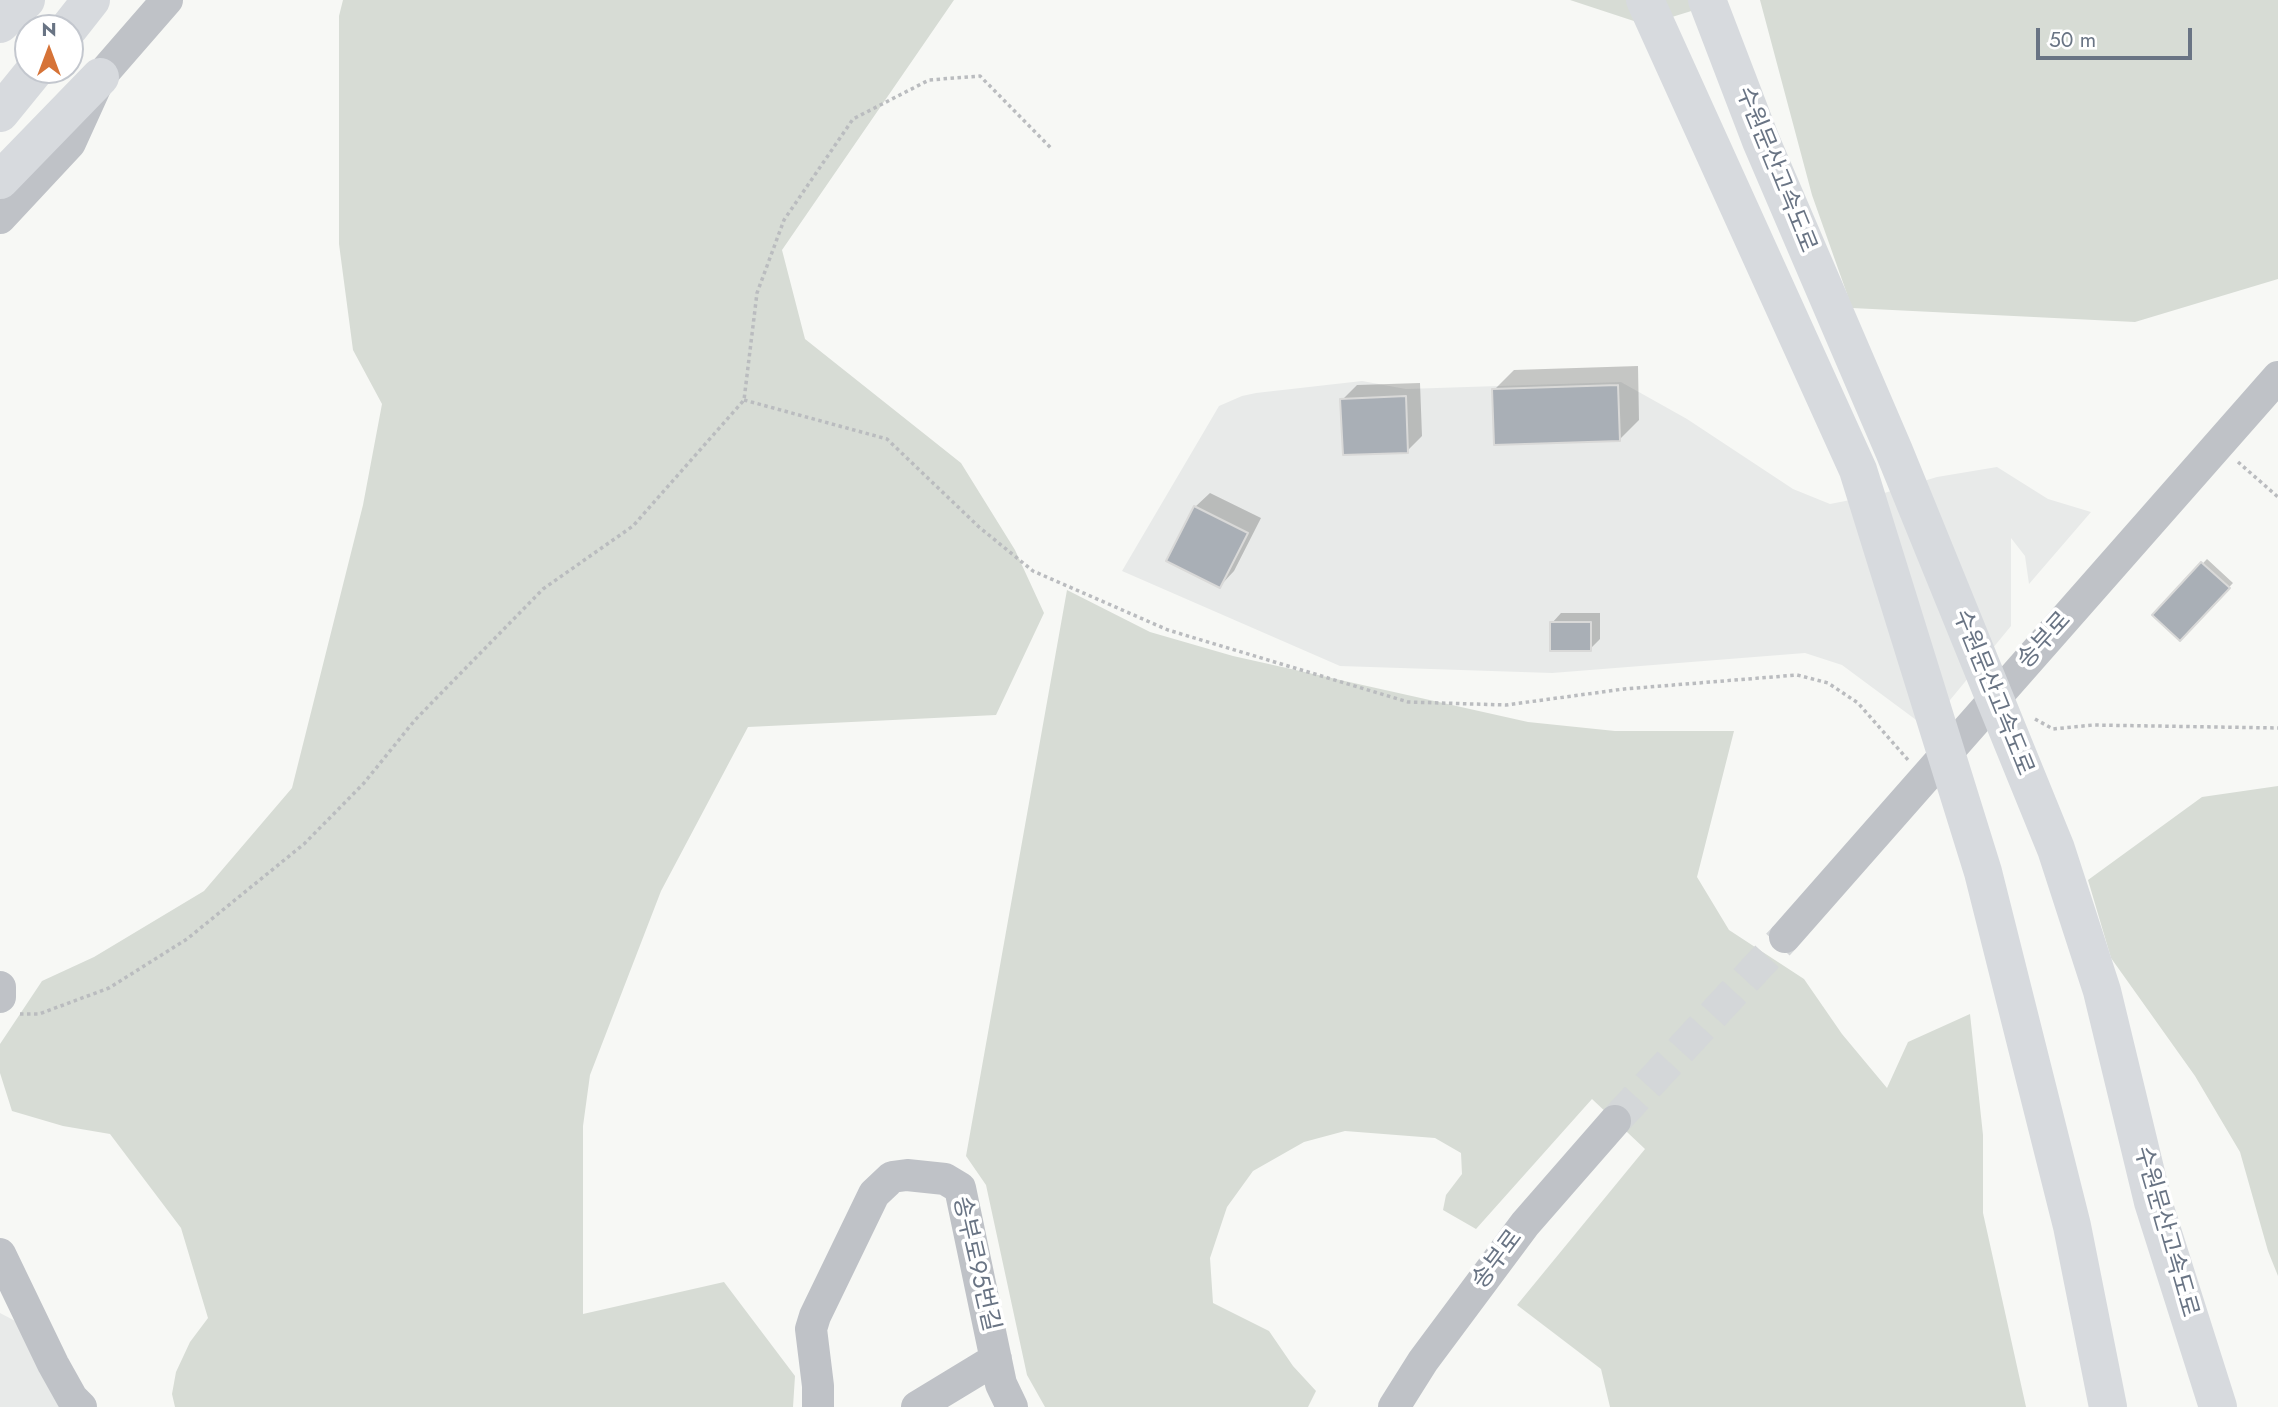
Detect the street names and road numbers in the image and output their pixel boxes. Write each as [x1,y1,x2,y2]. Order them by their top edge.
street label: 수원문산고속도로 [1729,83,1821,257]
street label: 수원문산고속도로 [1946,606,2038,780]
street label: 송부로 [2012,607,2078,675]
street label: 수원문산고속도로 [2127,1143,2203,1321]
street label: 송부로95번길 [945,1194,1005,1334]
street label: 송부로 [1467,1225,1529,1295]

